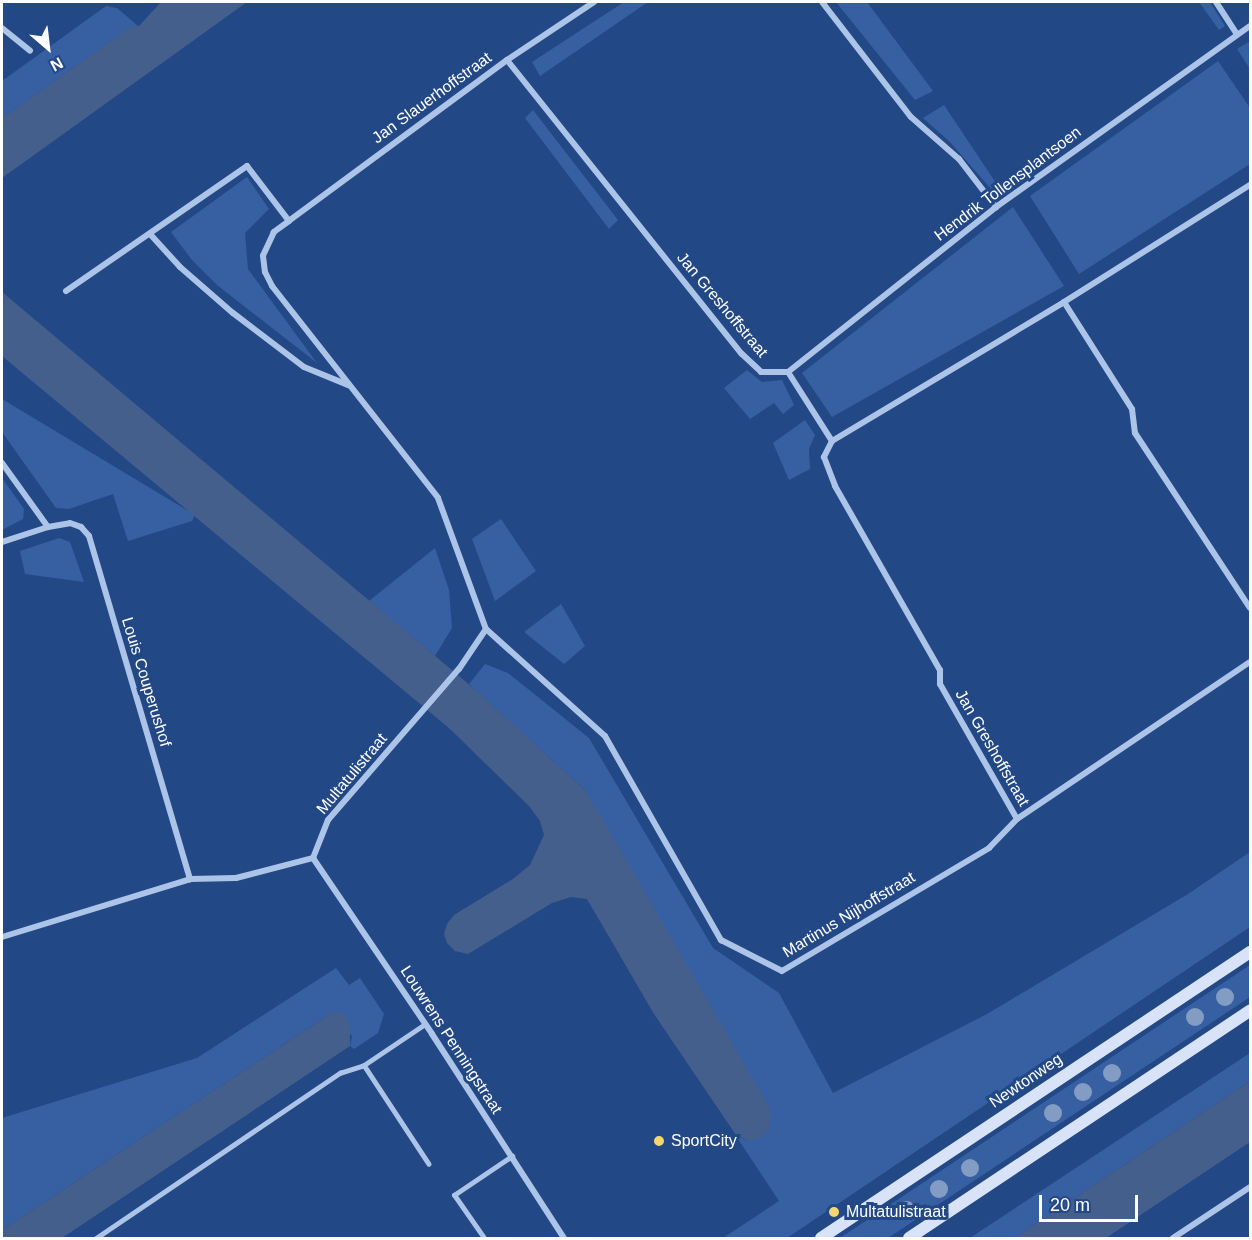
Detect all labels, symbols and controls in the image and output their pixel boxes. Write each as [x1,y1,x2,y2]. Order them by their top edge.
north arrow [18,18,78,78]
street label: Jan Slauerhoffstraat [369,48,495,148]
text: N [48,54,66,75]
street label: Hendrik Tollensplantsoen [931,123,1085,245]
street label: Jan Greshoffstraat [672,249,772,361]
street label: Louis Couperushof [117,615,175,749]
street label: Jan Greshoffstraat [951,686,1033,810]
street label: Multatulistraat [313,730,391,818]
street label: Martinus Nijhoffstraat [779,868,919,962]
street label: Louwrens Penningstraat [396,962,506,1118]
street label: Newtonweg [986,1050,1066,1112]
place label: SportCity [671,1131,737,1151]
marker: SportCity [652,1134,666,1148]
scale bar [1042,1183,1141,1221]
text: 20 m [1050,1195,1090,1215]
place label: Multatulistraat [846,1202,946,1222]
marker: Multatulistraat [827,1205,841,1219]

